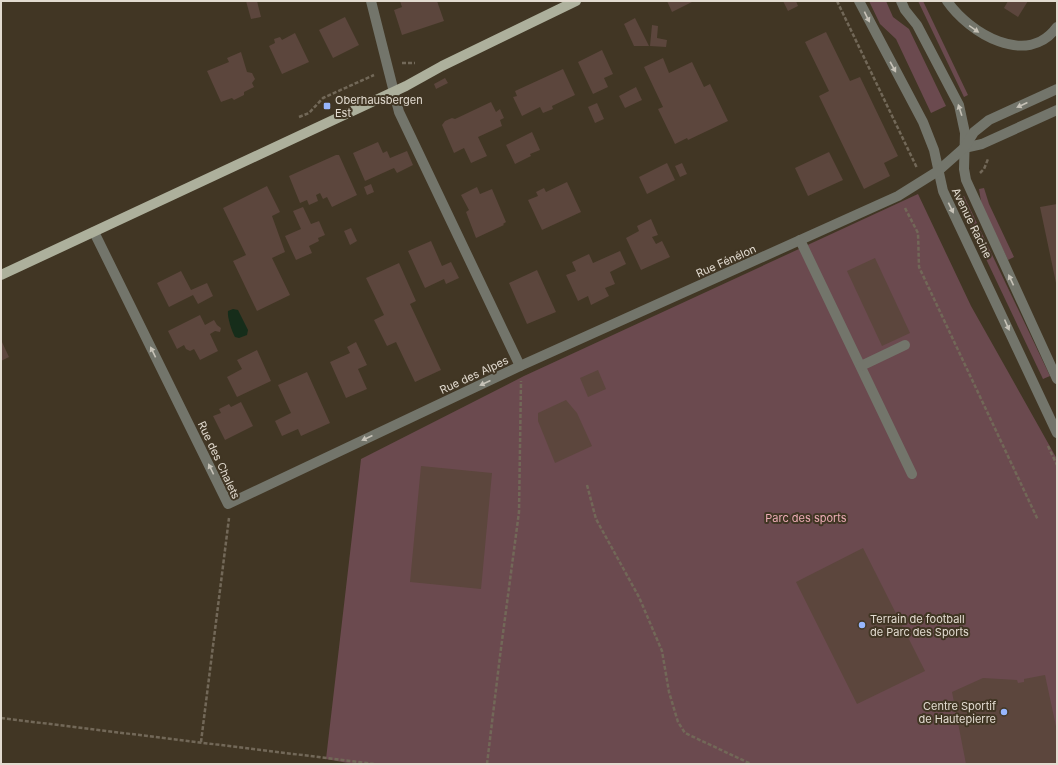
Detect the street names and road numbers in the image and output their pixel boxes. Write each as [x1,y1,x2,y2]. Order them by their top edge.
street label: Avenue Racine [949,185,995,261]
street label: Rue Fénélon [694,242,758,280]
street label: Rue des Alpes [437,353,511,397]
street label: Rue des Chalets [195,419,243,501]

